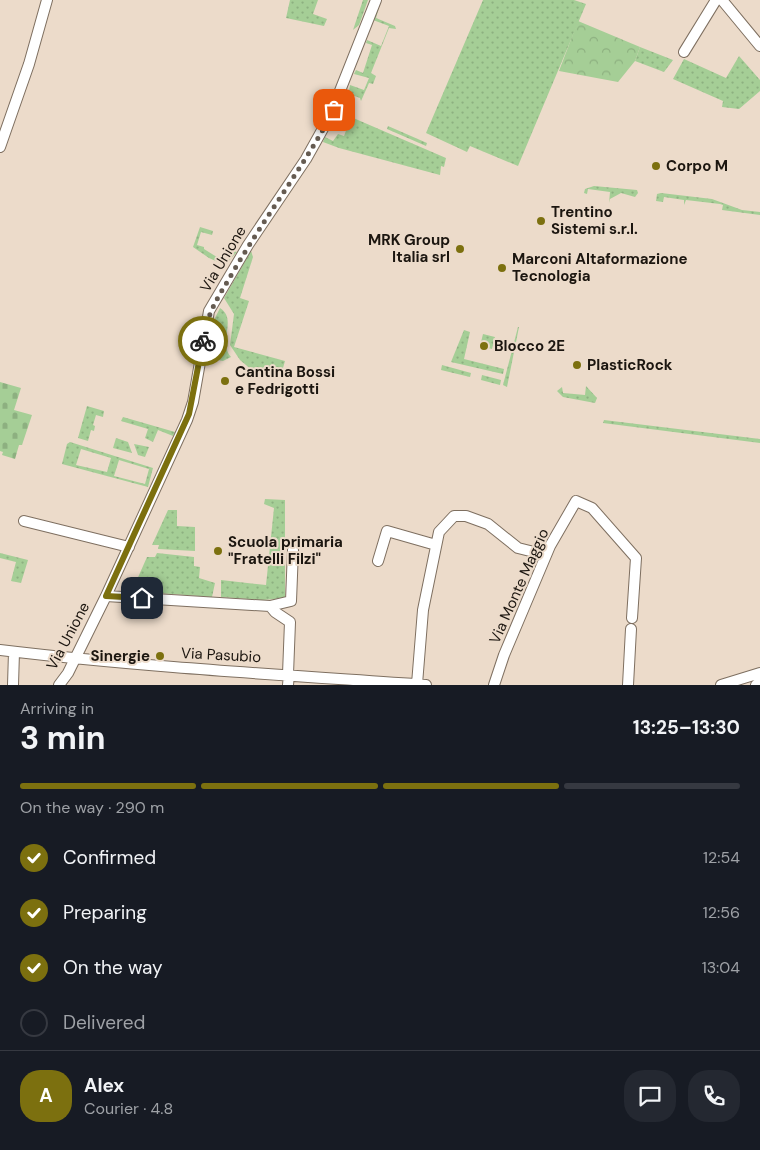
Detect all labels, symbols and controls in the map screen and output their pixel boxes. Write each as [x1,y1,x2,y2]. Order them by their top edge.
pin [313,89,355,131]
icon: bag [320,96,348,124]
place label: Corpo M [666,156,728,176]
marker: Corpo M [650,160,662,172]
place label: Trentino Sistemi s.r.l. [551,202,638,239]
marker: Trentino Sistemi s.r.l. [535,215,547,227]
street label: Via Unione [195,222,251,296]
place label: MRK Group Italia srl [368,230,450,267]
marker: MRK Group Italia srl [454,243,466,255]
place label: Marconi Altaformazione Tecnologia [512,249,688,286]
marker: Marconi Altaformazione Tecnologia [496,262,508,274]
courier [178,316,228,366]
icon: bike [189,327,217,355]
place label: Blocco 2E [494,336,565,356]
marker: Blocco 2E [478,340,490,352]
place label: PlasticRock [587,355,673,375]
marker: PlasticRock [571,359,583,371]
place label: Cantina Bossi e Fedrigotti [235,362,335,399]
marker: Cantina Bossi e Fedrigotti [219,375,231,387]
street label: Via Monte Maggio [485,525,553,647]
place label: Scuola primaria "Fratelli Filzi" [228,532,343,569]
marker: Scuola primaria "Fratelli Filzi" [212,545,224,557]
pin [121,577,163,619]
icon: home [128,584,156,612]
street label: Via Unione [42,599,94,673]
street label: Via Pasubio [180,643,262,667]
place label: Sinergie [91,646,150,666]
marker: Sinergie [154,650,166,662]
text: Arriving in [20,698,94,719]
text: 13:25–13:30 [633,715,740,740]
text: 3 min [20,717,105,759]
text: On the way · 290 m [20,797,164,818]
icon: check [20,844,48,872]
text: Confirmed [63,845,156,870]
text: 12:54 [703,847,740,868]
icon: check [20,899,48,927]
text: Preparing [63,900,147,925]
text: 12:56 [703,902,740,923]
icon: check [20,954,48,982]
text: On the way [63,955,163,980]
text: 13:04 [702,957,740,978]
text: Delivered [63,1010,145,1035]
button: chat [624,1070,676,1122]
button: phone [688,1070,740,1122]
text: Alex [84,1073,124,1098]
text: A [39,1083,53,1108]
text: Courier · 4.8 [84,1098,173,1119]

